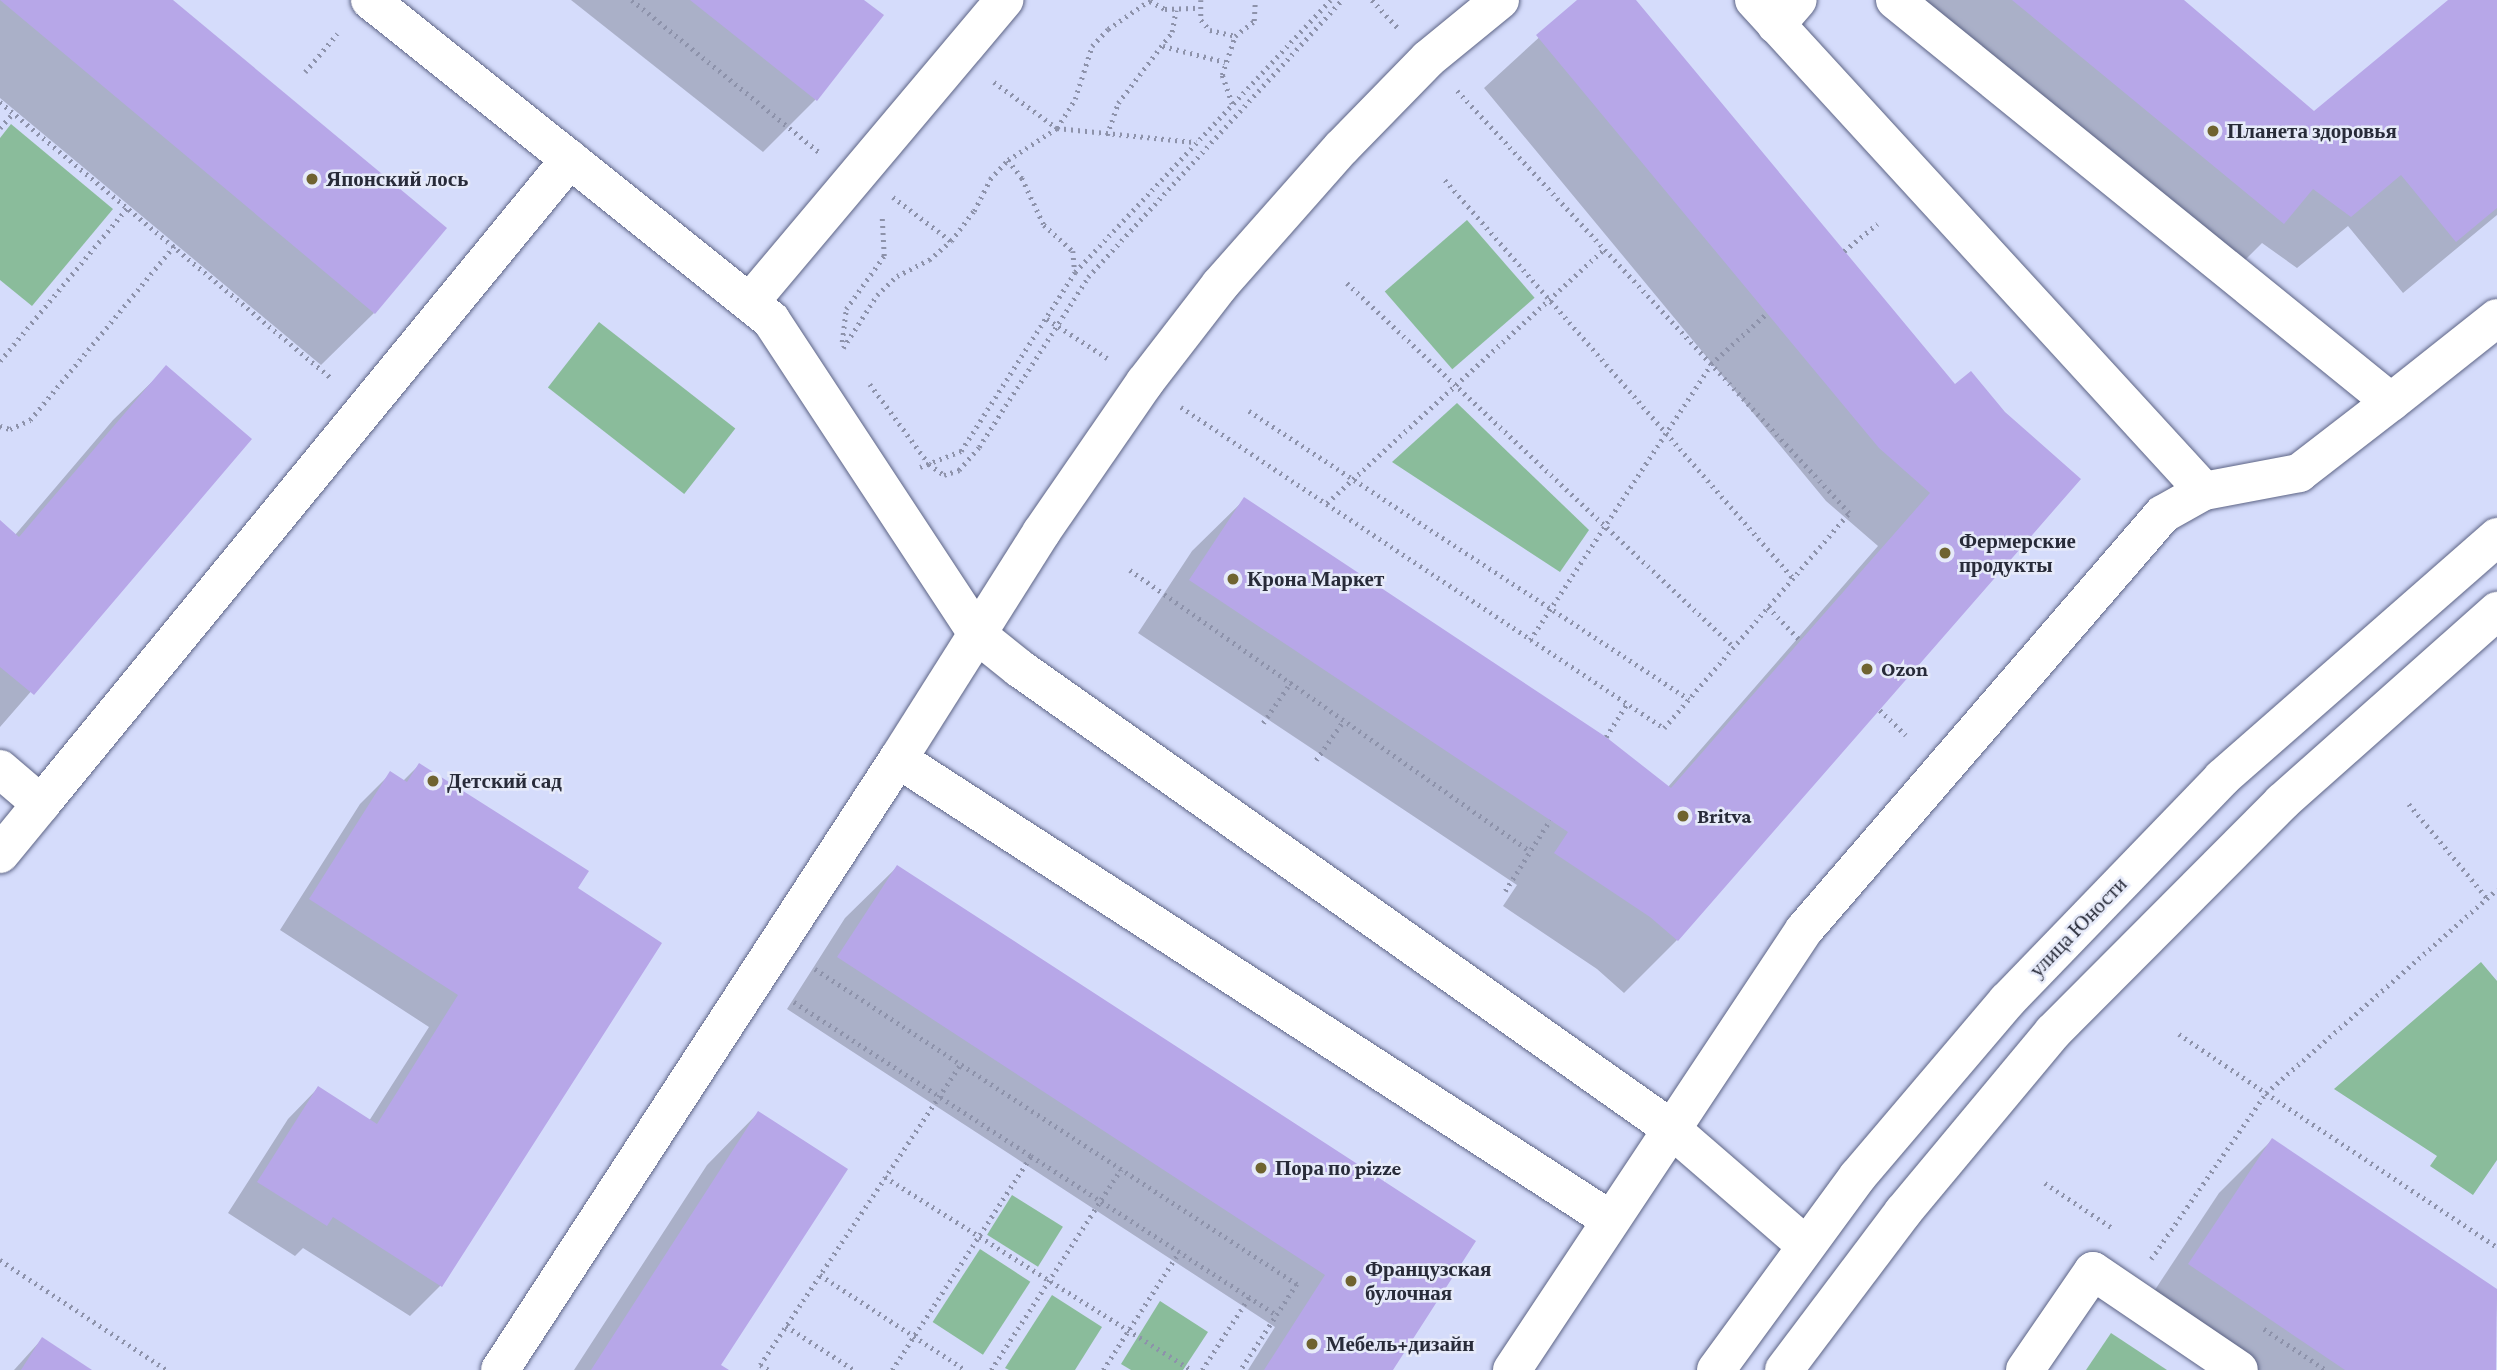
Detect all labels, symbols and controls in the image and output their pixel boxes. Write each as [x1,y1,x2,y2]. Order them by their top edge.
place label: Планета здоровья [2227,118,2397,144]
marker: Планета здоровья [2205,123,2221,139]
place label: Японский лось [326,166,468,192]
marker: Японский лось [304,171,320,187]
place label: Фермерские продукты [1959,528,2076,578]
marker: Фермерские продукты [1937,545,1953,561]
place label: Крона Маркет [1247,566,1384,592]
marker: Крона Маркет [1225,571,1241,587]
place label: Ozon [1881,656,1928,682]
marker: Ozon [1859,661,1875,677]
place label: Детский сад [447,768,562,794]
marker: Детский сад [425,773,441,789]
place label: Britva [1697,803,1751,829]
marker: Britva [1675,808,1691,824]
street label: улица Юности [2024,872,2132,982]
place label: Пора по pizze [1275,1155,1401,1181]
marker: Пора по pizze [1253,1160,1269,1176]
place label: Французская булочная [1365,1256,1491,1306]
marker: Французская булочная [1343,1273,1359,1289]
place label: Мебель+дизайн [1326,1331,1474,1357]
marker: Мебель+дизайн [1304,1336,1320,1352]

